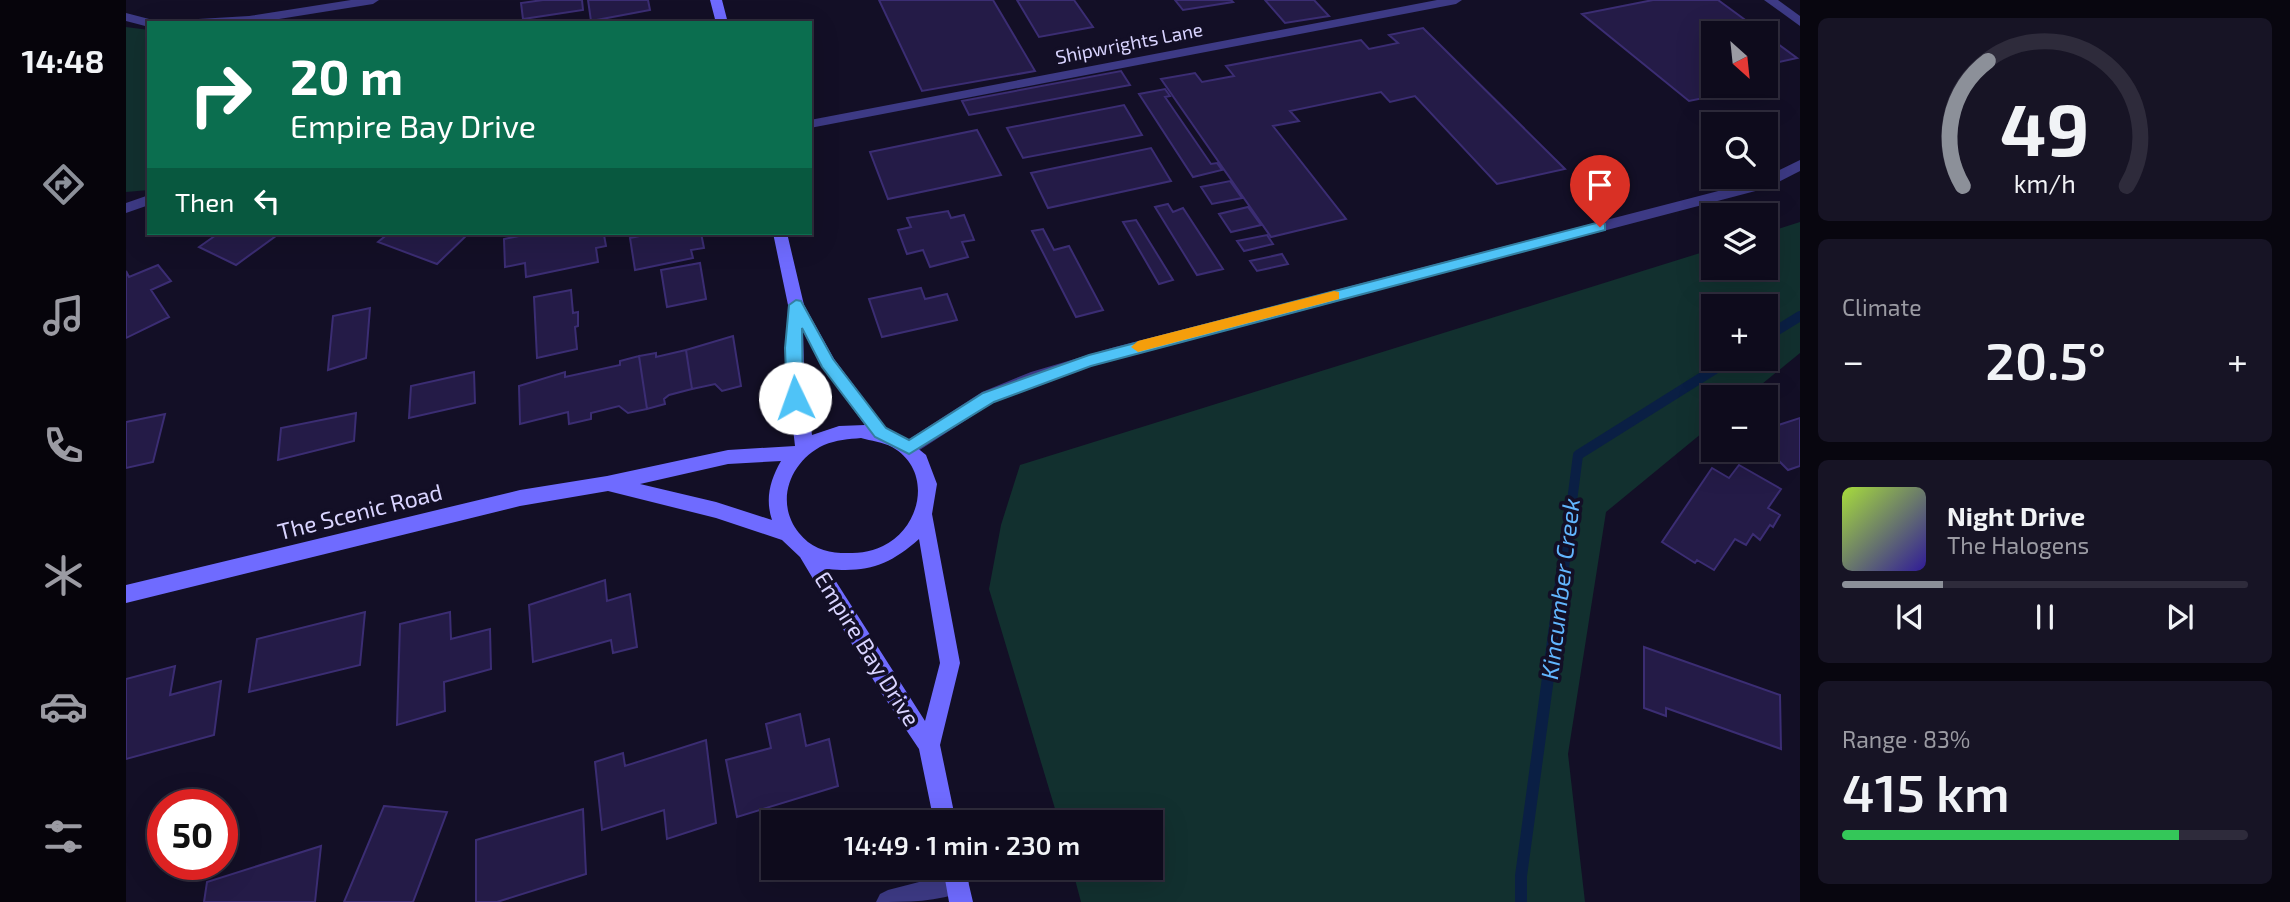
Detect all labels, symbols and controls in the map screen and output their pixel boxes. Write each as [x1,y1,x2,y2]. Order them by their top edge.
street label: Shipwrights Lane [1053,17,1205,68]
north arrow [1701,21,1778,98]
map controls [1701,21,1778,462]
text: 14:48 [22,41,104,79]
text: 20 m [290,46,403,105]
icon: right [175,49,266,140]
text: 49 [2000,83,2090,171]
text: Empire Bay Drive [290,106,536,144]
button: search [1701,112,1778,189]
pin [1570,155,1630,227]
icon: directions [39,160,88,209]
icon: arrive [1581,166,1619,204]
text: km/h [2014,167,2076,197]
icon: left [248,182,286,220]
text: Then [175,186,234,217]
button: layers [1701,203,1778,280]
icon: music [39,291,88,340]
text: Climate [1842,293,1922,321]
button: + [1701,294,1778,371]
text: 20.5° [1985,328,2106,390]
text: − [1842,337,1864,383]
text: + [2227,337,2248,383]
position arrow [758,361,832,435]
button: − [1701,385,1778,462]
icon: phone [39,421,88,470]
street label: The Scenic Road [274,477,445,545]
water label: Kincumber Creek [1534,497,1585,681]
text: Night Drive [1947,500,2085,531]
text: The Halogens [1947,531,2089,559]
icon: climate [39,551,88,600]
street label: Empire Bay Drive [809,566,927,731]
icon: previous [1891,598,1929,636]
icon: pause [2026,598,2064,636]
icon: next [2161,598,2199,636]
icon: car [39,682,88,731]
text: Range · 83% [1842,725,1970,753]
text: 415 km [1842,760,2010,822]
speed limit sign: 50 [147,789,238,880]
icon: filters [39,812,88,861]
text: 14:49 · 1 min · 230 m [844,829,1080,860]

